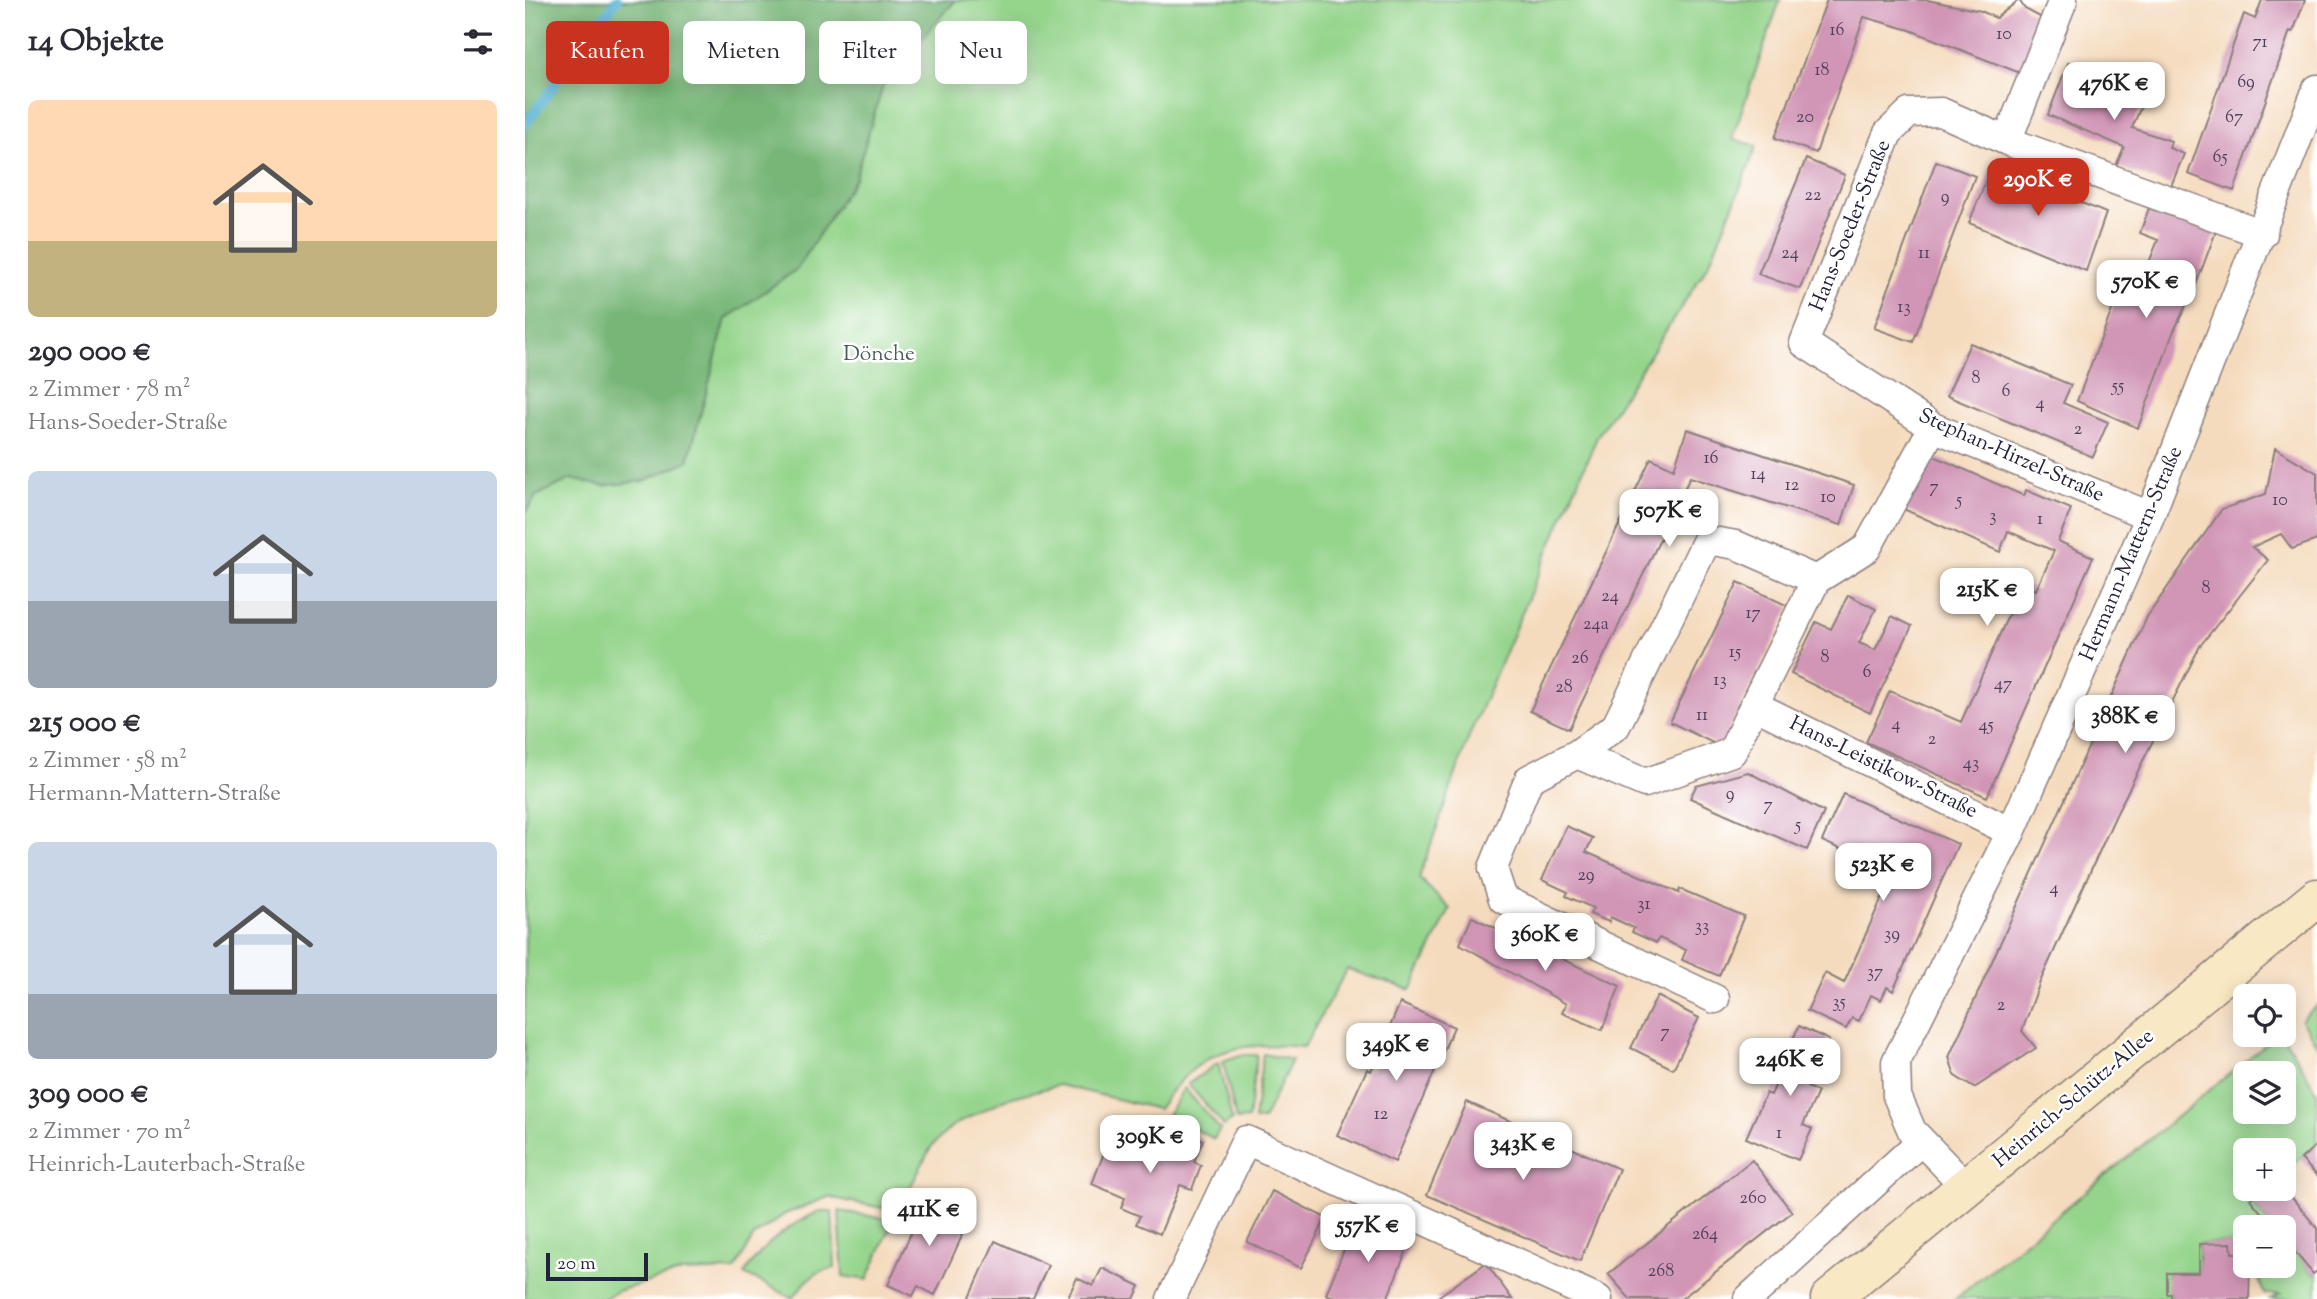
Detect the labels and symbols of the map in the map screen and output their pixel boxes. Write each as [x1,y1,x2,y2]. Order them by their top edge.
house number: 16 [1829,18,1845,44]
house number: 10 [1996,22,2012,48]
house number: 71 [2252,30,2268,56]
house number: 18 [1814,58,1830,84]
pin: 476K € [2057,62,2171,122]
house number: 69 [2237,70,2255,96]
house number: 20 [1796,105,1814,131]
house number: 67 [2225,105,2243,131]
street label: Hans-Soeder-Straße [1803,136,1899,316]
house number: 65 [2212,145,2228,171]
pin: 290K € [1981,158,2095,218]
house number: 22 [1805,183,1822,209]
house number: 9 [1941,185,1950,211]
house number: 24 [1781,241,1799,267]
house number: 11 [1918,241,1930,267]
pin: 570K € [2089,260,2203,320]
house number: 13 [1897,295,1911,321]
park label: Dönche [843,340,915,370]
house number: 8 [1972,366,1981,392]
house number: 55 [2111,374,2124,400]
house number: 6 [2002,379,2011,405]
house number: 4 [2035,391,2045,417]
street label: Stephan-Hirzel-Straße [1913,401,2109,511]
house number: 2 [2074,417,2083,443]
street label: Hermann-Mattern-Straße [2073,442,2191,666]
house number: 16 [1703,446,1719,472]
house number: 14 [1750,462,1766,488]
house number: 12 [1785,473,1800,499]
house number: 7 [1929,475,1939,501]
house number: 10 [1820,485,1836,511]
house number: 5 [1955,488,1962,514]
house number: 10 [2272,488,2288,514]
pin: 507K € [1612,490,1726,549]
house number: 3 [1989,504,1997,530]
house number: 1 [2037,507,2043,533]
pin: 215K € [1930,568,2044,628]
house number: 8 [2202,576,2211,602]
house number: 24 [1601,584,1619,610]
house number: 17 [1745,601,1761,627]
house number: 24a [1583,612,1609,638]
house number: 15 [1729,640,1741,666]
house number: 8 [1821,645,1830,671]
house number: 26 [1571,646,1589,672]
house number: 6 [1863,660,1872,686]
house number: 13 [1713,668,1727,694]
house number: 47 [1994,672,2012,698]
house number: 28 [1555,675,1573,701]
pin: 388K € [2068,696,2182,755]
house number: 11 [1696,703,1708,729]
street label: Hans-Leistikow-Straße [1784,709,1982,827]
house number: 4 [1891,712,1901,738]
house number: 45 [1978,713,1994,739]
house number: 2 [1928,727,1937,753]
house number: 43 [1963,751,1979,777]
house number: 9 [1726,782,1735,808]
house number: 7 [1763,793,1773,819]
house number: 5 [1794,813,1801,839]
pin: 523K € [1826,844,1940,903]
house number: 29 [1577,863,1595,889]
house number: 4 [2049,876,2059,902]
house number: 31 [1637,892,1651,918]
pin: 360K € [1488,914,1602,973]
house number: 33 [1695,914,1709,940]
house number: 39 [1884,922,1900,948]
house number: 37 [1867,960,1883,986]
house number: 35 [1832,990,1846,1016]
house number: 2 [1997,993,2006,1019]
house number: 7 [1660,1020,1670,1046]
street label: Heinrich-Schütz-Allee [1987,1022,2161,1176]
pin: 349K € [1339,1024,1453,1083]
pin: 246K € [1733,1038,1847,1098]
house number: 12 [1374,1102,1389,1128]
pin: 309K € [1093,1116,1207,1175]
house number: 1 [1776,1121,1782,1147]
pin: 343K € [1466,1122,1580,1182]
house number: 260 [1740,1186,1766,1212]
pin: 411K € [872,1188,986,1248]
pin: 557K € [1311,1204,1425,1264]
house number: 264 [1692,1222,1718,1248]
scale bar [546,1250,647,1282]
house number: 268 [1648,1259,1674,1285]

